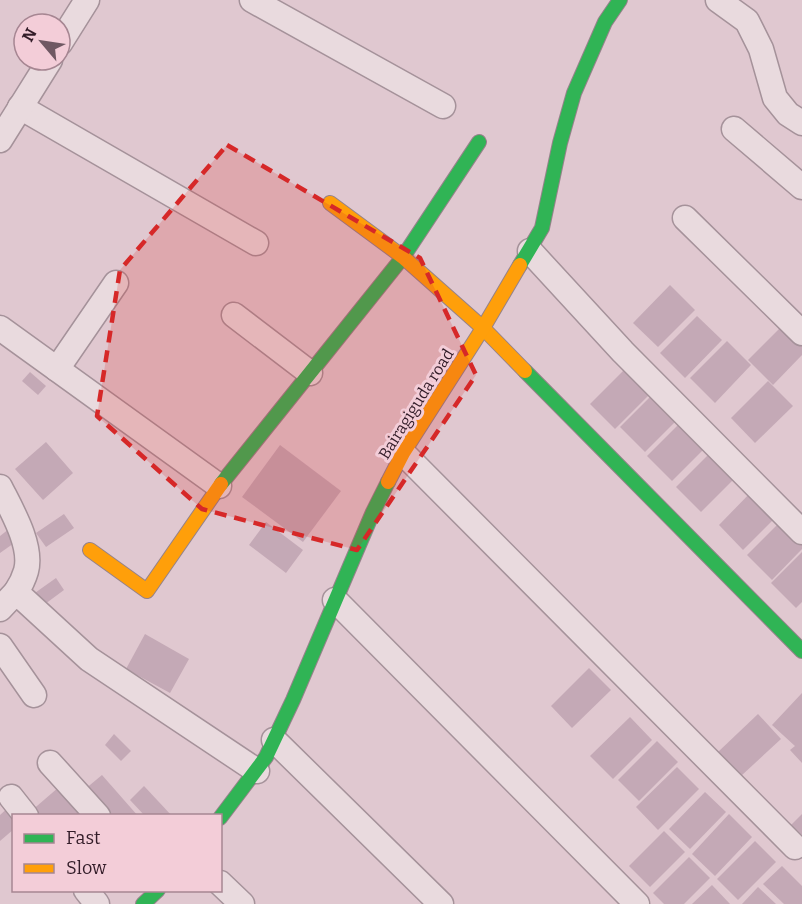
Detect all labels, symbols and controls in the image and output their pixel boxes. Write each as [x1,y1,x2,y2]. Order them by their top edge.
north arrow [12,12,72,72]
text: N [18,25,41,45]
street label: Bairagiguda road [374,345,458,463]
legend [12,814,222,892]
text: Fast [66,827,101,849]
text: Slow [66,857,107,879]

